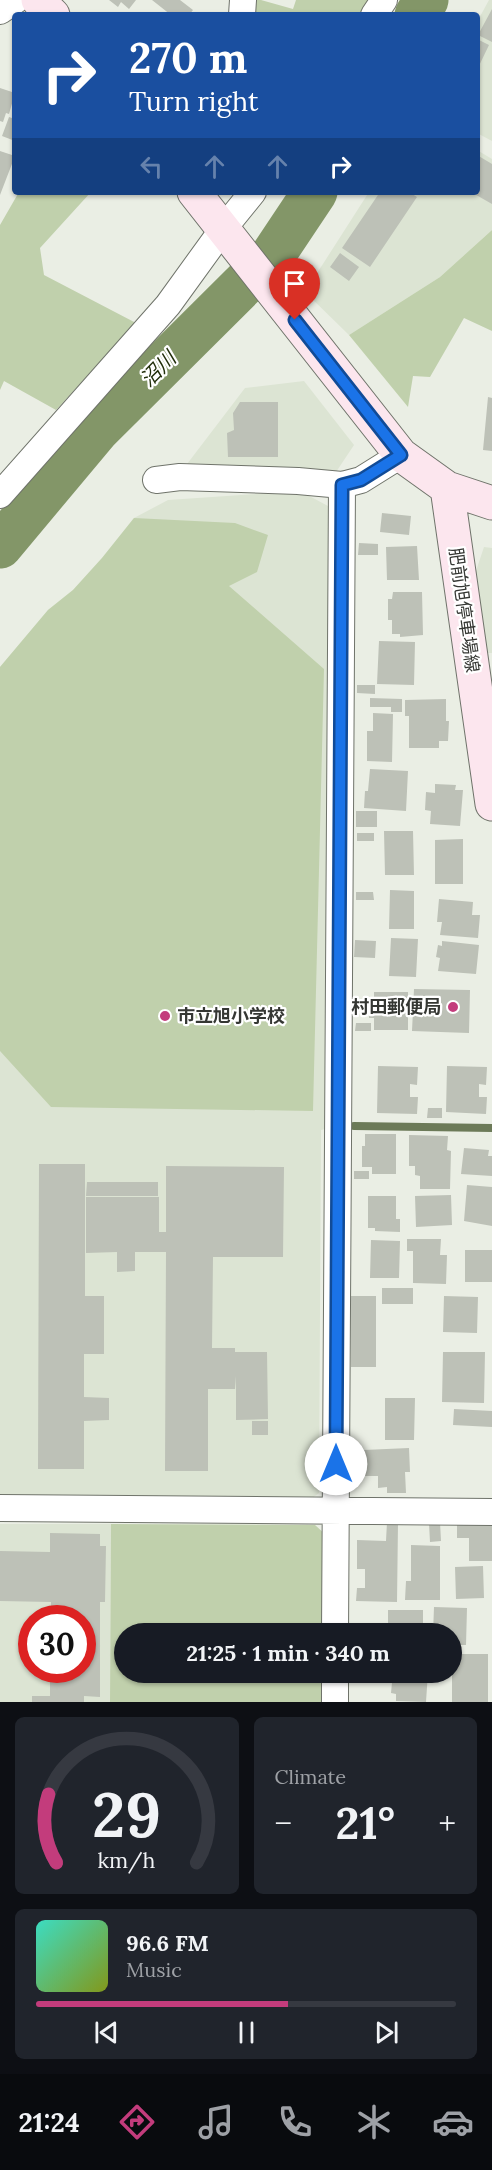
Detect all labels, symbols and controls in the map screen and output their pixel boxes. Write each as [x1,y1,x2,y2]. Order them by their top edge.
text: 270 m [129,31,247,85]
icon: right [30,36,108,114]
text: Turn right [129,84,258,118]
icon: left [135,150,168,183]
icon: ahead [198,150,231,183]
icon: ahead [261,150,294,183]
icon: right [324,150,357,183]
pin [269,258,320,320]
icon: arrive [278,267,311,300]
water label: 沼川 [135,344,182,392]
street label: 肥前旭停車場線 [444,546,485,674]
place label: 村田郵便局 [351,995,441,1018]
marker: 村田郵便局 [446,1000,460,1014]
place label: 市立旭小学校 [177,1004,285,1027]
marker: 市立旭小学校 [158,1009,172,1023]
position arrow [304,1432,368,1496]
speed limit sign: 30 [18,1605,96,1683]
text: 21:25 · 1 min · 340 m [186,1639,390,1667]
text: Climate [275,1764,346,1789]
text: 29 [92,1774,161,1854]
text: 21° [336,1794,395,1851]
text: − [275,1802,292,1844]
text: + [438,1802,456,1844]
text: km/h [98,1846,156,1874]
text: 96.6 FM [126,1929,209,1957]
text: Music [126,1957,182,1982]
icon: previous [90,2016,123,2049]
icon: pause [230,2016,263,2049]
icon: next [370,2016,403,2049]
icon: directions [116,2101,158,2143]
icon: music [195,2101,237,2143]
icon: phone [274,2101,316,2143]
icon: climate [353,2101,395,2143]
icon: car [432,2101,474,2143]
text: 21:24 [18,2105,80,2139]

